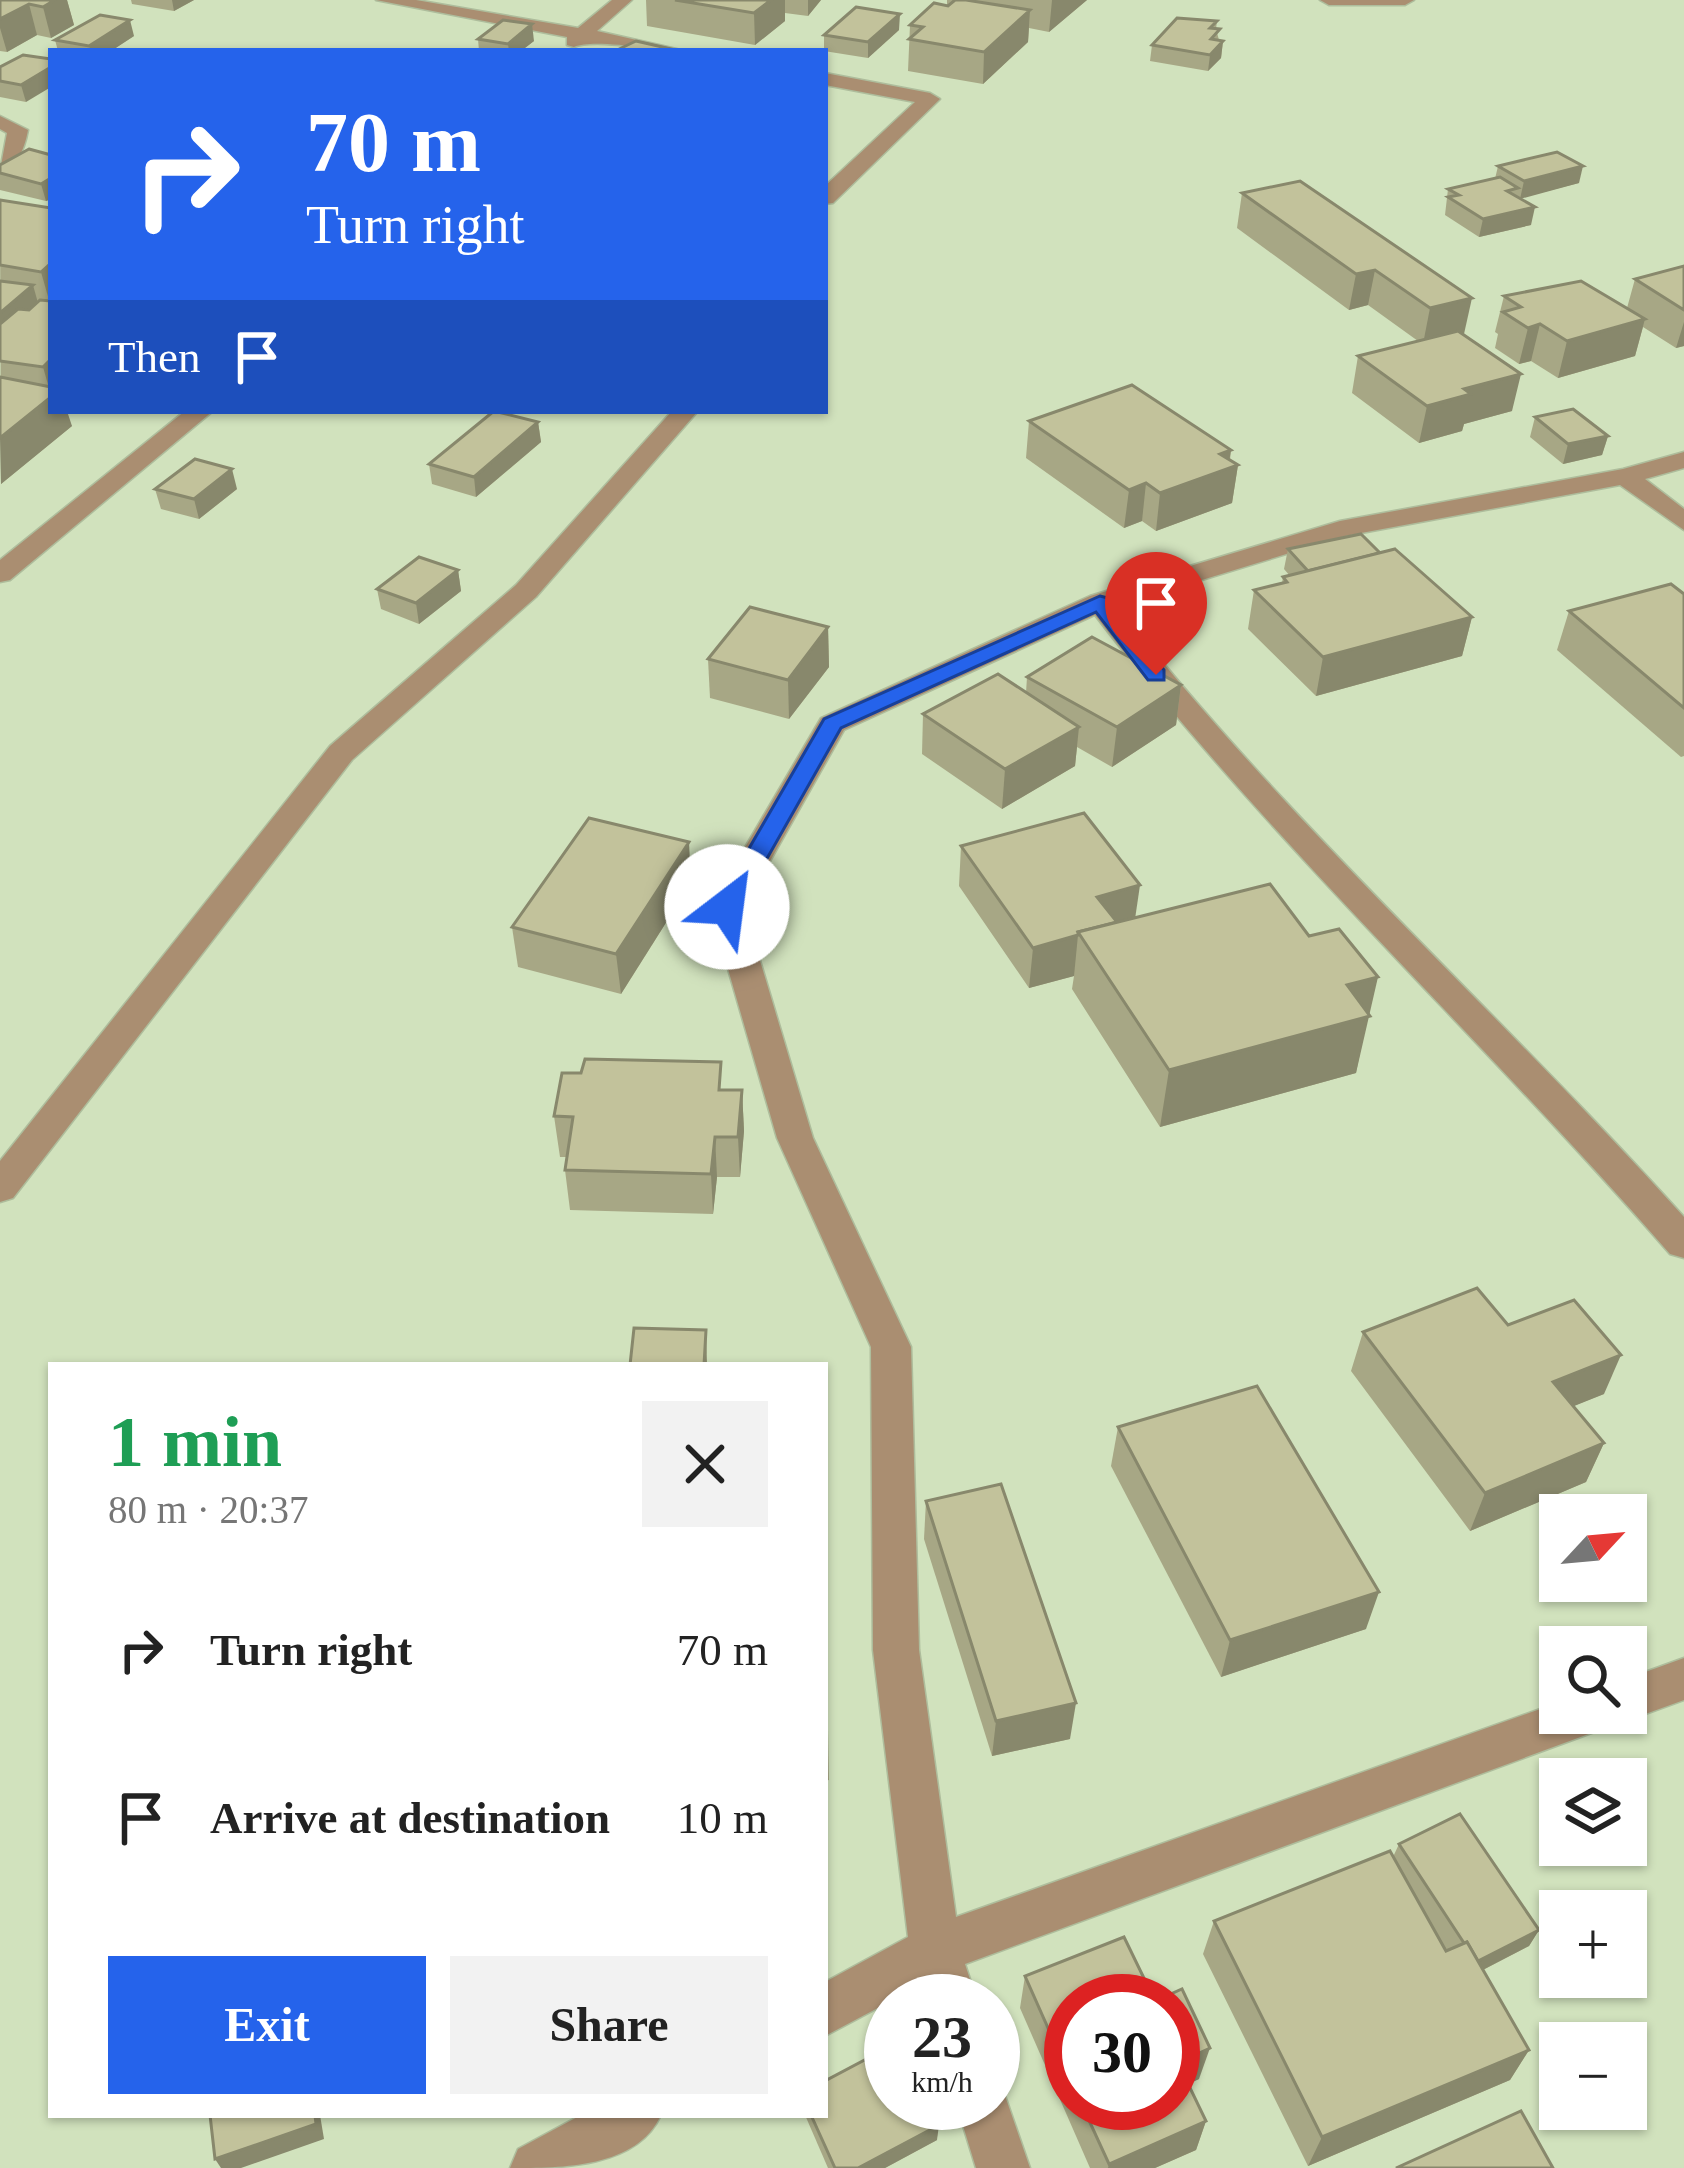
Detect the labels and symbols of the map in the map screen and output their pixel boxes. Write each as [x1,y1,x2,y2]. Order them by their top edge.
pin [1105,552,1207,675]
position arrow [664,844,790,970]
north arrow [1539,1494,1647,1602]
speed limit sign: 30 [1044,1974,1200,2130]

